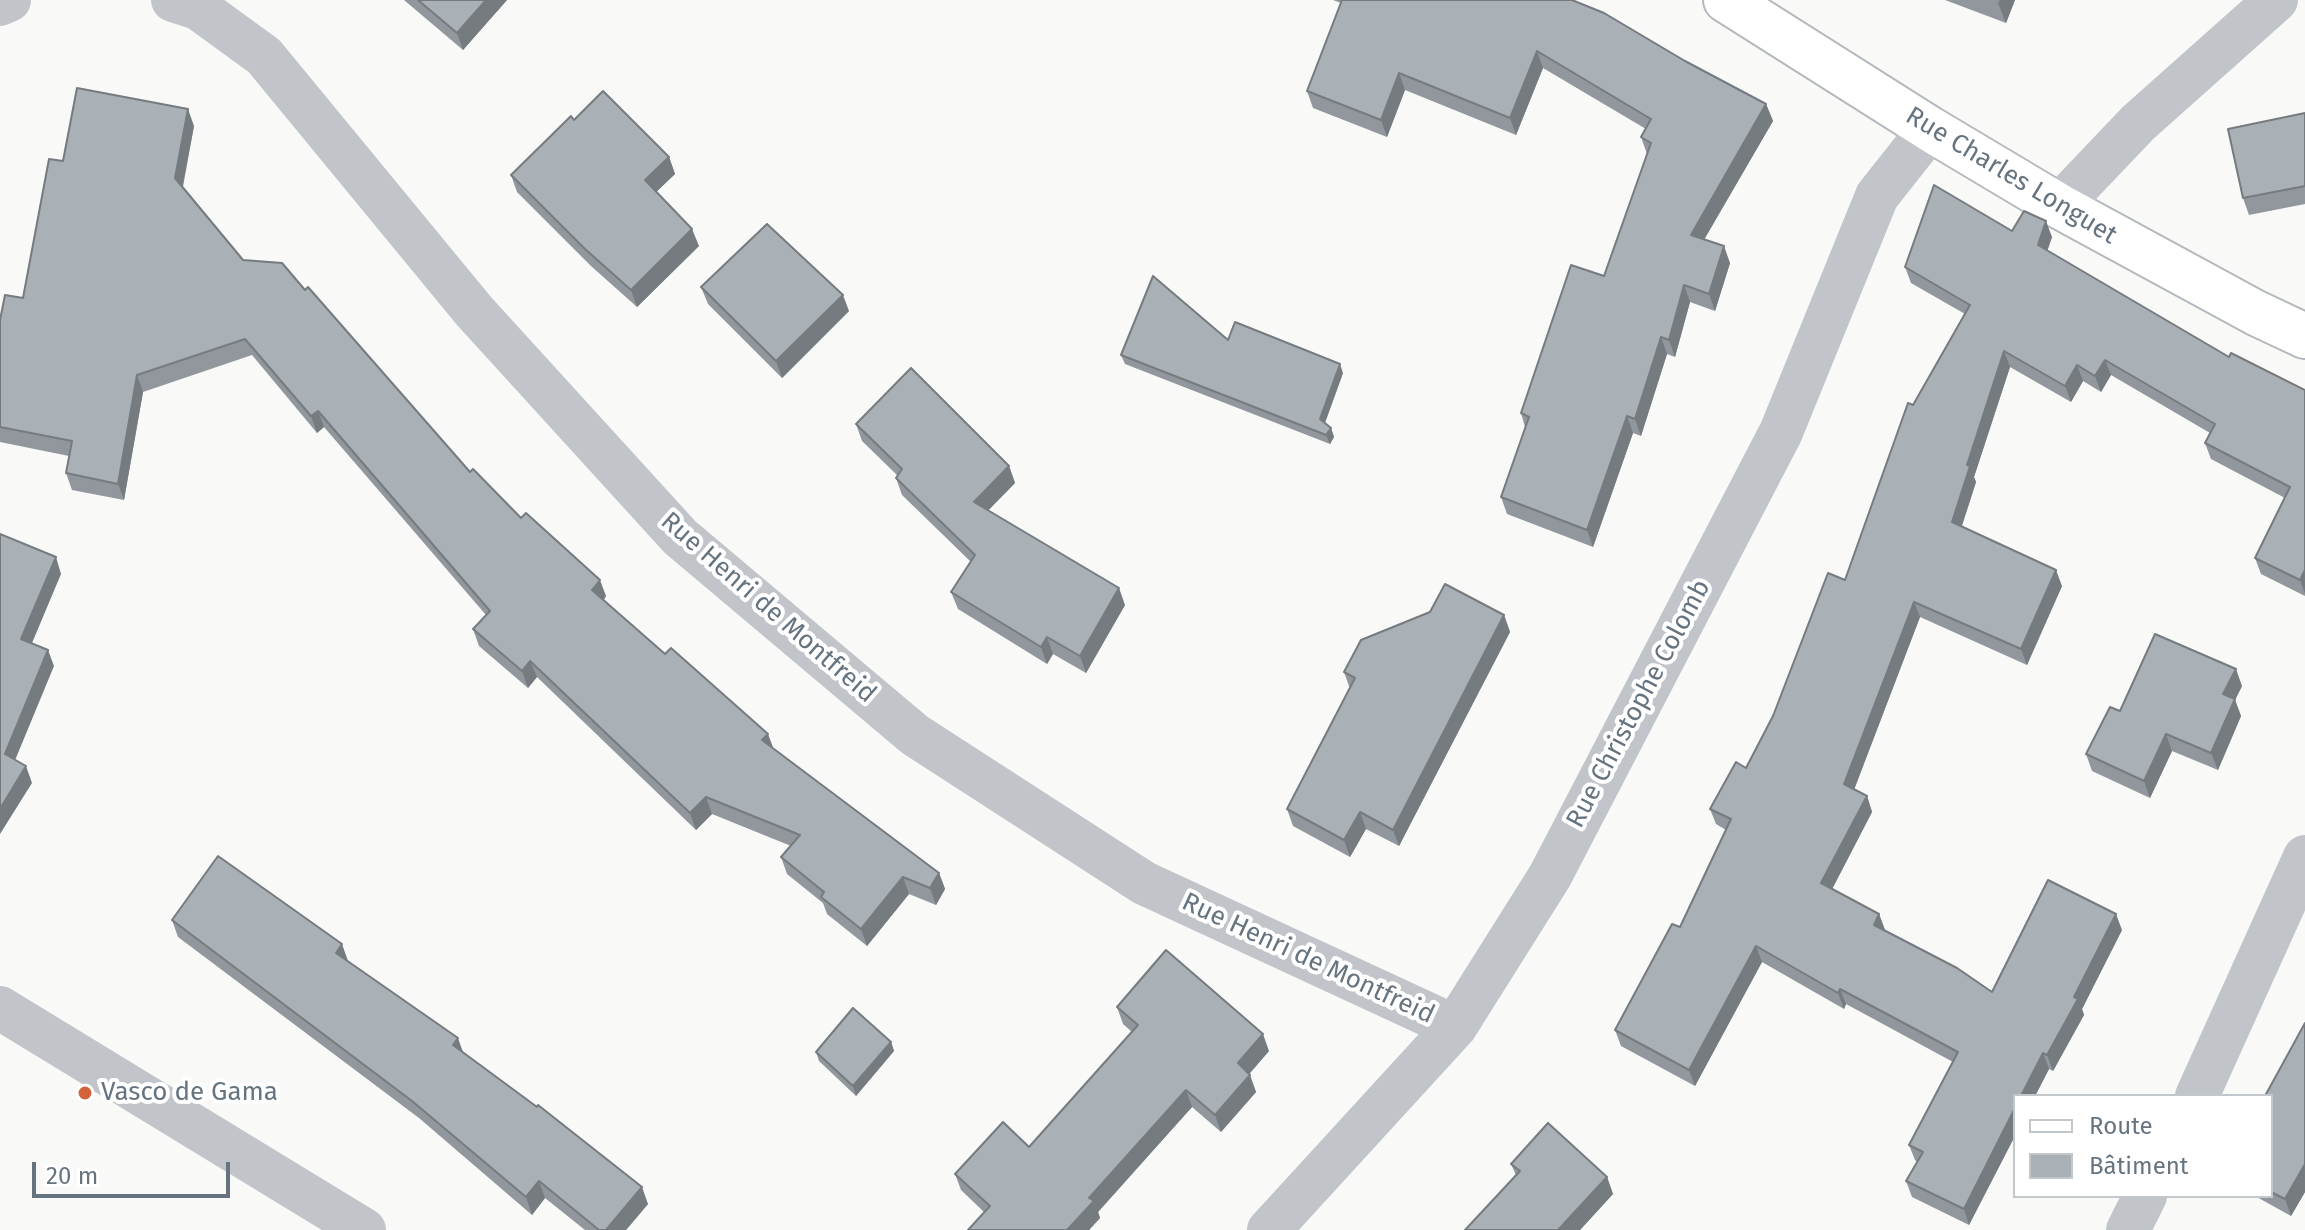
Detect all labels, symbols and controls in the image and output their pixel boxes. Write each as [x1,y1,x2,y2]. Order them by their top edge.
street label: Rue Charles Longuet [1900,101,2122,251]
street label: Rue Henri de Montfreid [654,506,882,710]
street label: Rue Christophe Colomb [1560,575,1718,833]
street label: Rue Henri de Montfreid [1177,887,1439,1031]
place label: Vasco de Gama [101,1077,278,1109]
marker: Vasco de Gama [76,1084,94,1102]
legend [2013,1094,2273,1198]
text: Route [2089,1112,2153,1140]
scale bar [36,1146,234,1196]
text: Bâtiment [2089,1152,2188,1180]
text: 20 m [46,1162,98,1190]

